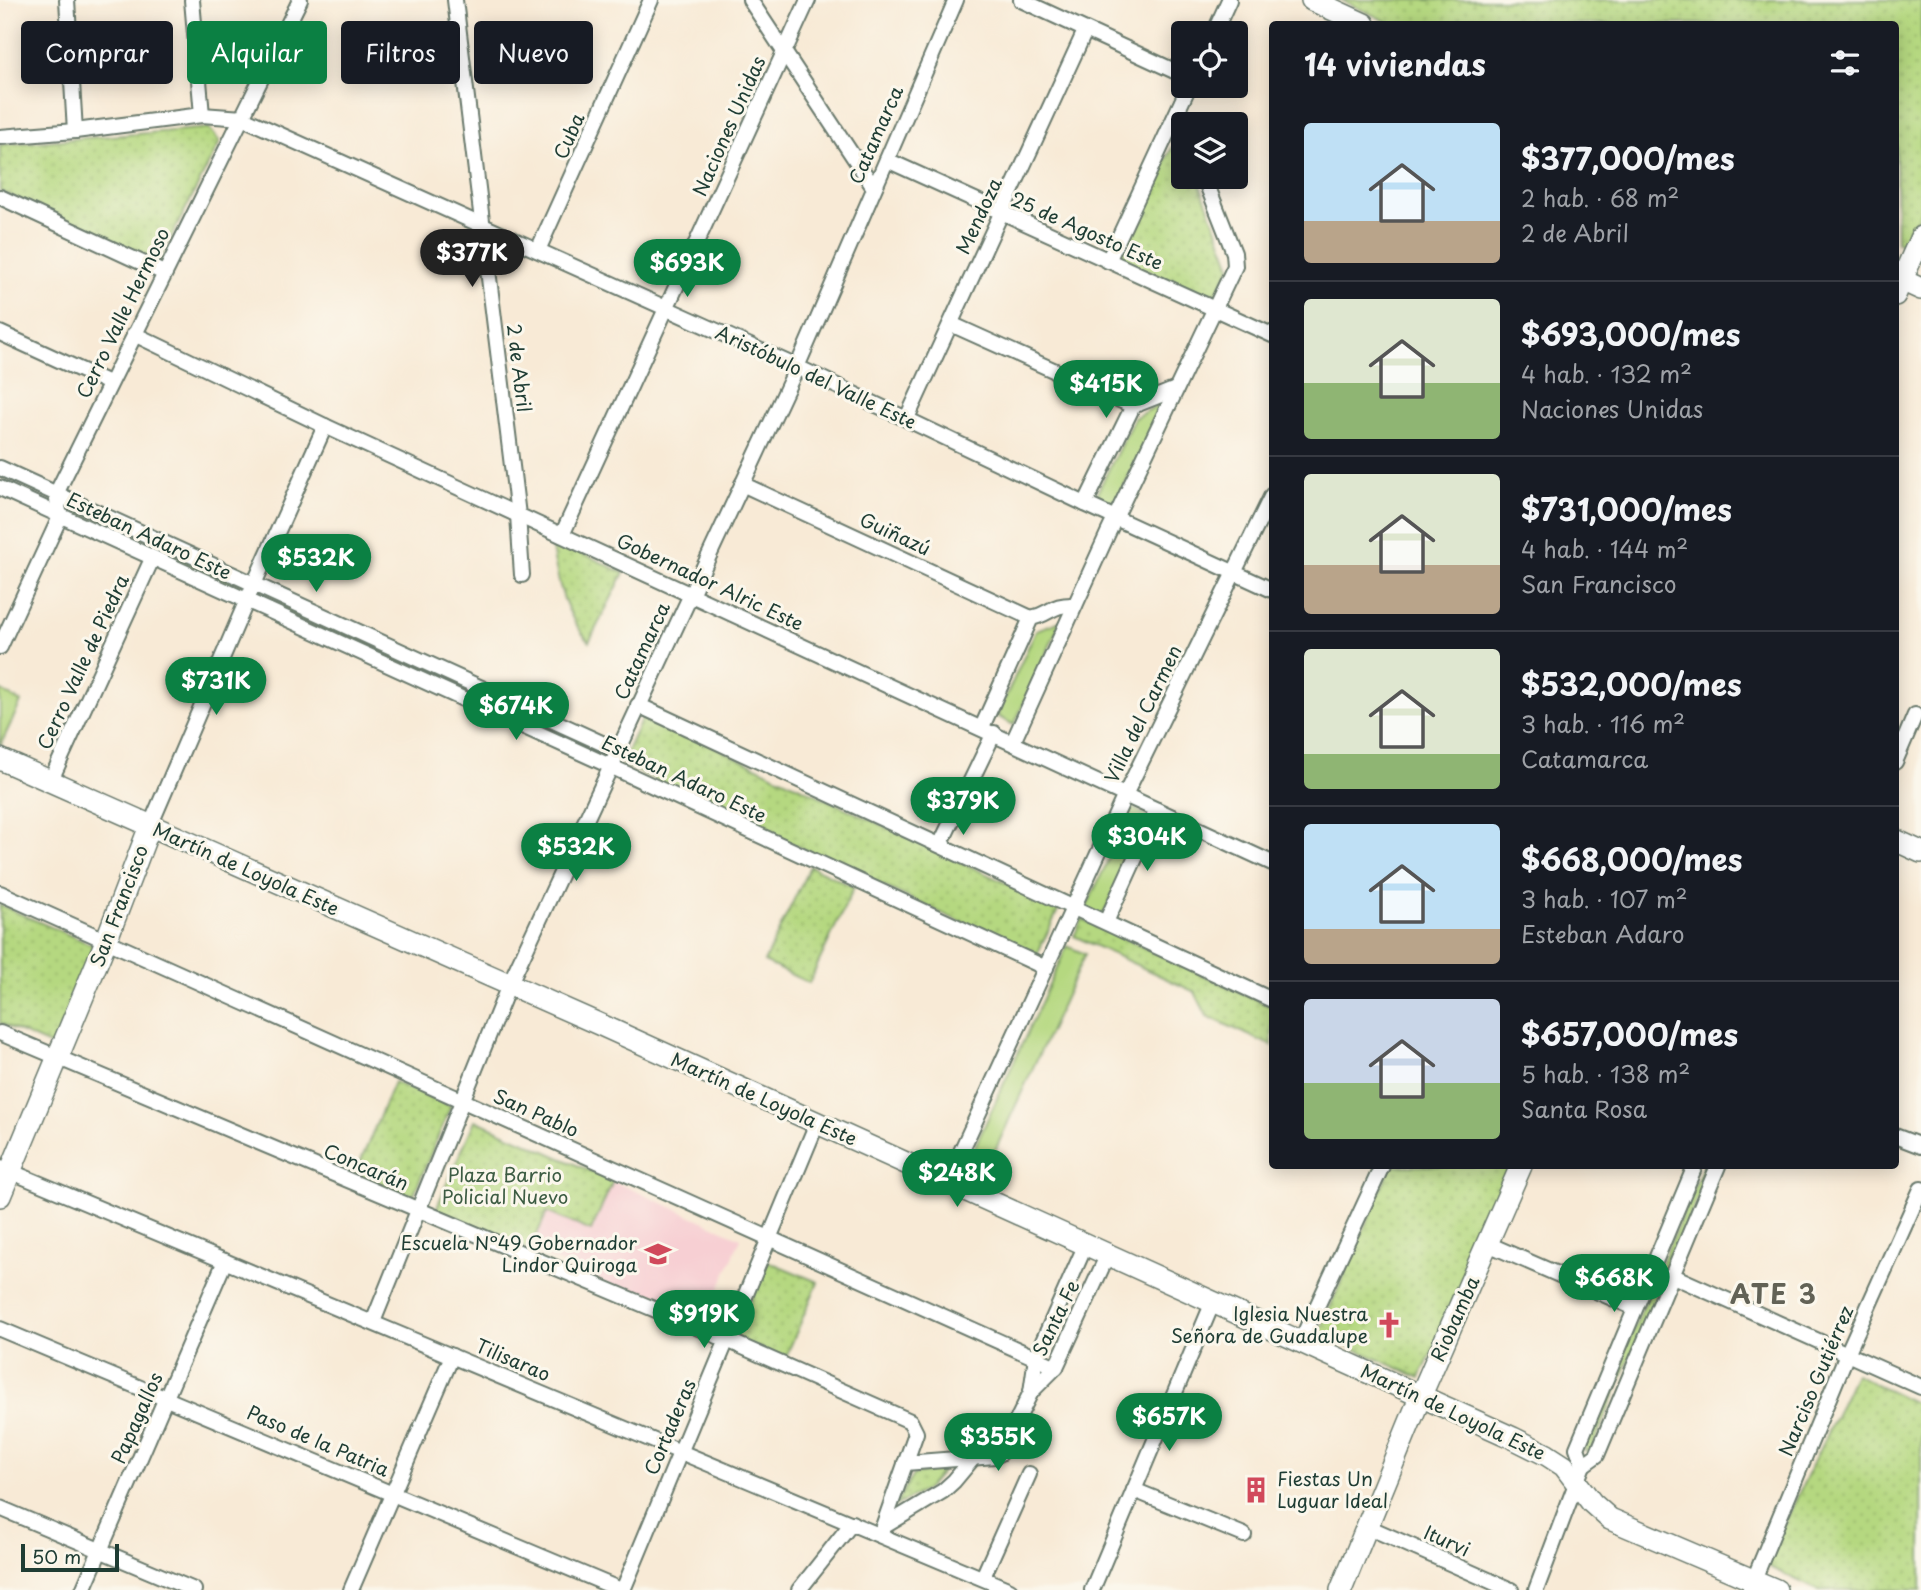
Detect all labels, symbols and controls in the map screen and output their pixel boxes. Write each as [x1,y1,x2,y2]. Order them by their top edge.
chip: Comprar [21,21,173,84]
chip: Alquilar [187,21,327,84]
chip: Filtros [341,21,460,84]
chip: Nuevo [474,21,593,84]
map controls [1171,21,1248,189]
button: locate [1171,21,1248,98]
text: 14 viviendas [1304,41,1486,86]
icon: filters [1826,44,1864,82]
street label: Naciones Unidas [685,51,772,200]
street label: Catamarca [841,80,910,188]
street label: Cuba [546,108,591,163]
button: layers [1171,112,1248,189]
text: $377,000/mes [1521,135,1735,180]
icon: home [1360,151,1444,235]
street label: Mendoza [948,172,1008,259]
text: 2 hab. · 68 m² [1521,180,1679,215]
street label: 25 de Agosto Este [1007,184,1168,276]
text: 2 de Abril [1521,215,1629,250]
street label: Cerro Valle Hermoso [69,222,176,403]
pin: $377K [423,230,521,289]
text: $377K [436,234,508,269]
pin: $693K [638,240,736,299]
text: $693K [650,244,724,279]
text: $693,000/mes [1521,311,1740,356]
street label: Aristóbulo del Valle Este [712,317,921,435]
street label: 2 de Abril [501,322,539,414]
icon: home [1360,327,1444,411]
text: 4 hab. · 132 m² [1521,356,1692,391]
pin: $415K [1057,360,1155,420]
text: $415K [1069,365,1143,400]
text: Naciones Unidas [1521,391,1703,426]
street label: Esteban Adaro Este [62,485,236,586]
text: $731,000/mes [1521,486,1732,531]
icon: home [1360,502,1444,586]
street label: Guiñazú [855,504,935,562]
street label: Gobernador Alric Este [612,525,808,637]
text: 4 hab. · 144 m² [1521,531,1688,566]
pin: $532K [267,534,365,594]
text: $532K [277,539,355,574]
text: San Francisco [1521,566,1677,601]
street label: Cerro Valle de Piedra [29,569,135,754]
street label: Catamarca [606,596,676,704]
street label: Villa del Carmen [1097,640,1188,787]
pin: $731K [167,658,265,717]
text: $532,000/mes [1521,661,1742,706]
text: $731K [181,662,251,697]
icon: home [1360,677,1444,761]
pin: $674K [467,682,565,742]
text: $674K [479,687,553,722]
text: 3 hab. · 116 m² [1521,706,1685,741]
street label: Esteban Adaro Este [597,728,771,829]
text: Catamarca [1521,741,1648,776]
pin: $379K [914,778,1012,837]
text: $379K [927,782,999,817]
street label: Martín de Loyola Este [149,814,344,922]
pin: $304K [1098,814,1196,873]
text: $304K [1108,818,1186,853]
pin: $532K [527,824,625,883]
text: $532K [537,828,615,863]
text: $668,000/mes [1521,836,1742,881]
street label: San Francisco [82,841,154,971]
icon: home [1360,852,1444,936]
text: 3 hab. · 107 m² [1521,881,1688,916]
text: Esteban Adaro [1521,916,1685,951]
text: $657,000/mes [1521,1011,1738,1056]
icon: home [1360,1027,1444,1111]
street label: Martín de Loyola Este [667,1044,862,1152]
text: 5 hab. · 138 m² [1521,1056,1690,1091]
street label: San Pablo [489,1081,583,1143]
text: Santa Rosa [1521,1091,1647,1126]
street label: Concarán [320,1136,413,1197]
pin: $248K [908,1150,1006,1209]
text: $248K [918,1154,996,1189]
park label: Plaza Barrio Policial Nuevo [442,1160,568,1210]
place label: Escuela N°49 Gobernador Lindor Quiroga [400,1228,638,1278]
school or university icon: Escuela N°49 Gobernador Lindor Quiroga [643,1239,673,1269]
pin: $668K [1565,1254,1663,1314]
text: $668K [1575,1259,1653,1294]
street label: Riobamba [1423,1271,1486,1366]
district label: ATE 3 [1730,1274,1818,1313]
street label: Santa Fe [1025,1275,1086,1360]
pin: $919K [655,1290,753,1350]
text: $919K [669,1295,739,1330]
place label: Iglesia Nuestra Señora de Guadalupe [1171,1299,1368,1349]
street label: Narciso Gutiérrez [1771,1301,1859,1460]
church icon: Iglesia Nuestra Señora de Guadalupe [1374,1310,1404,1340]
street label: Tilisarao [472,1331,555,1387]
street label: Martín de Loyola Este [1356,1356,1550,1466]
street label: Papagallos [104,1367,169,1468]
street label: Cortaderas [636,1374,702,1479]
pin: $657K [1120,1394,1218,1453]
street label: Paso de la Patria [243,1398,394,1483]
text: $657K [1132,1398,1206,1433]
pin: $355K [949,1414,1047,1473]
text: $355K [960,1418,1036,1453]
place label: Fiestas Un Luguar Ideal [1277,1464,1388,1514]
building icon: Fiestas Un Luguar Ideal [1241,1475,1271,1505]
street label: Iturvi [1420,1518,1475,1563]
scale bar [21,1541,119,1573]
text: 50 m [32,1542,81,1570]

